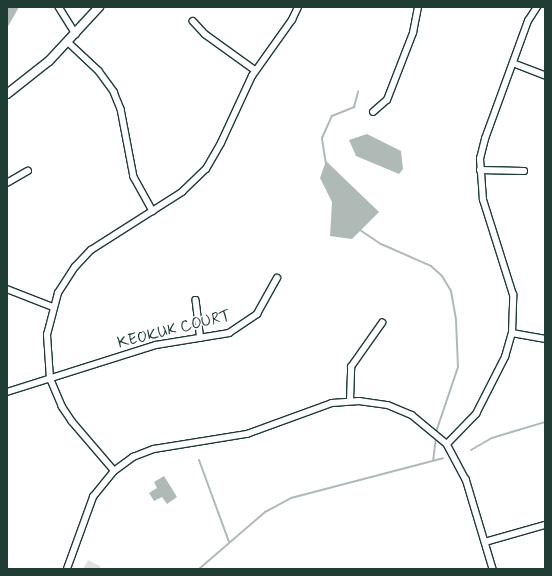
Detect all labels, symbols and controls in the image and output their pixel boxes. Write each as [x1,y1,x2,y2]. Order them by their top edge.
street label: KEOKUK COURT [115,307,233,353]

